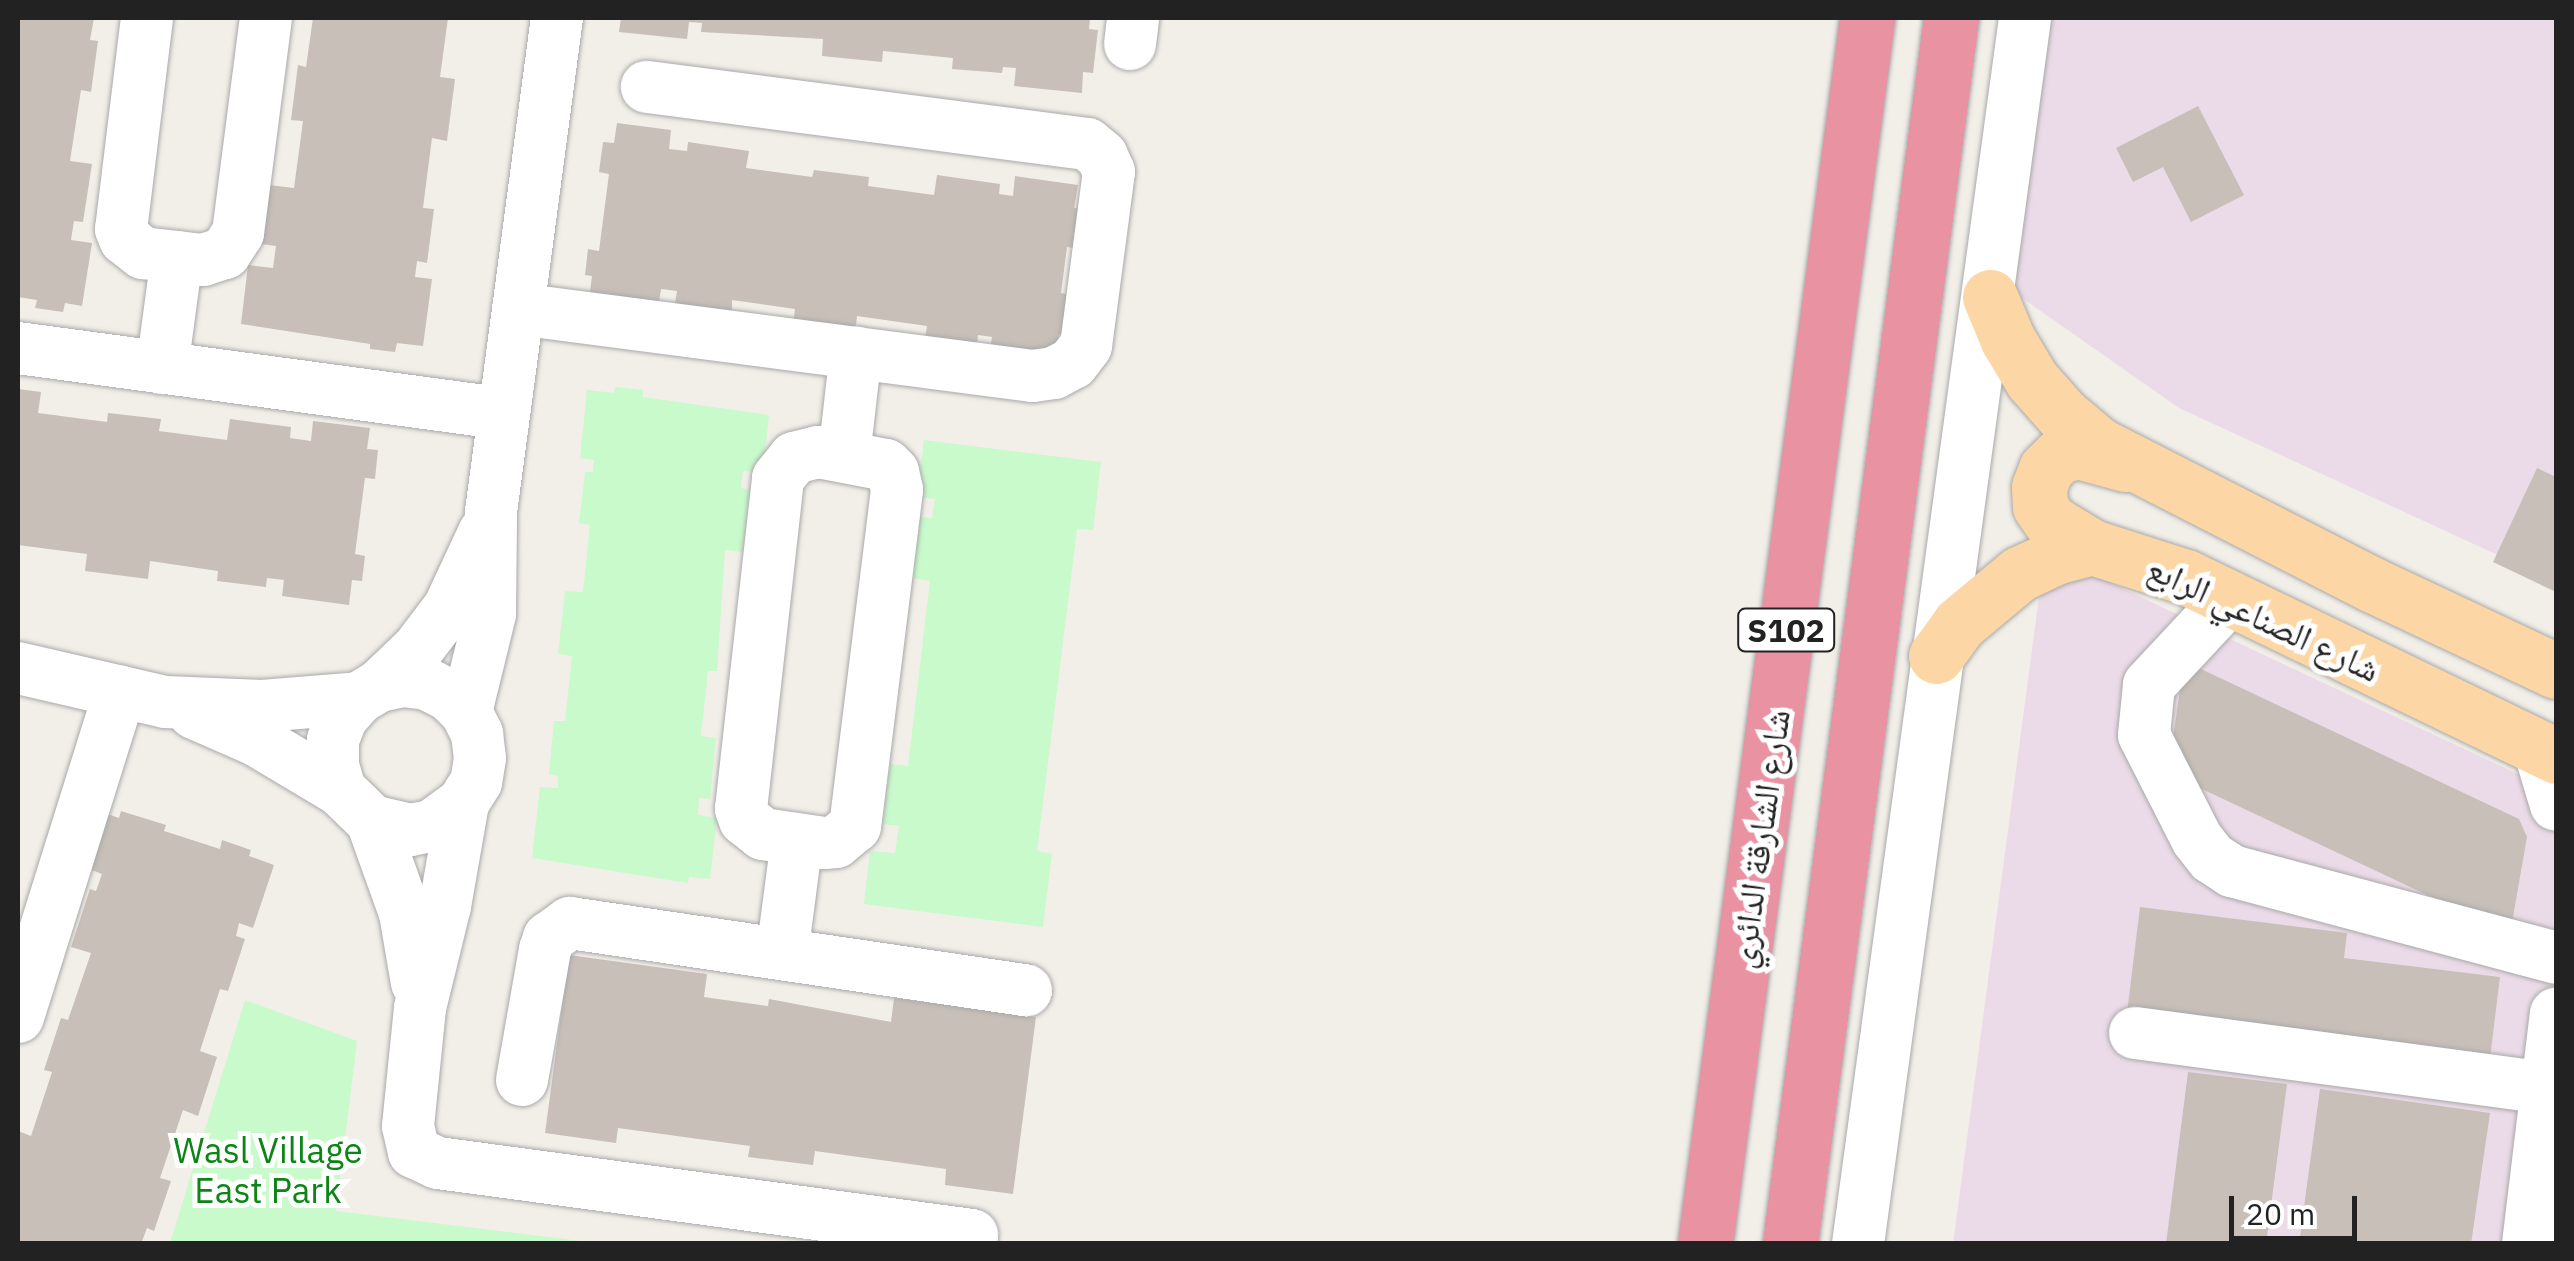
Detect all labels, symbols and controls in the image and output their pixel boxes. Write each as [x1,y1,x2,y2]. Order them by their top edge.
street label: شارع الصناعي الرابع [2141,546,2387,690]
road number: S102 [1736,603,1836,657]
street label: شارع الشارقة الدائري [1720,707,1798,971]
park label: Wasl Village East Park [173,1129,363,1211]
scale bar [2234,1176,2362,1238]
text: 20 m [2246,1194,2315,1233]

